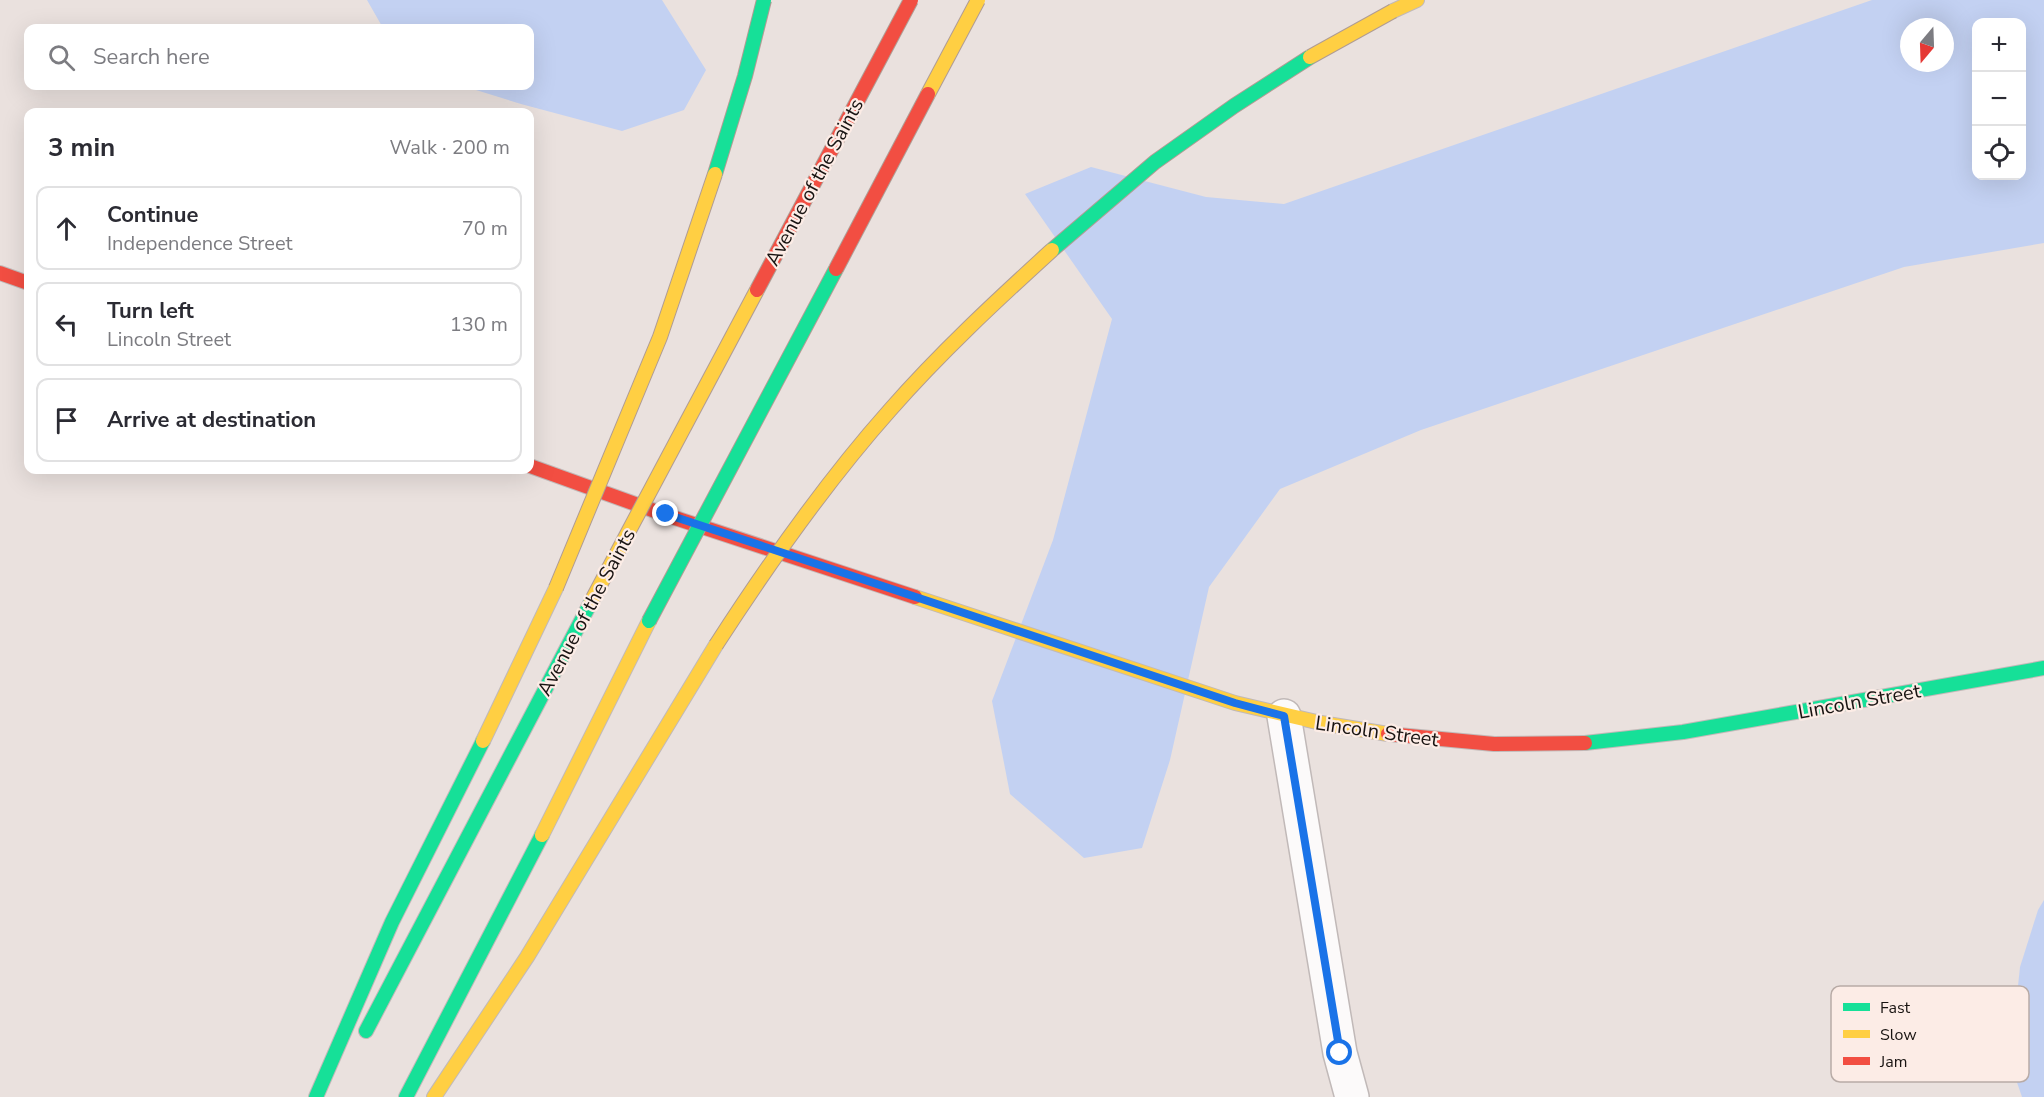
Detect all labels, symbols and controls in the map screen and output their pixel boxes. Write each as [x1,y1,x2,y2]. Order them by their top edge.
north arrow [1900,18,1954,72]
map controls [1972,18,2026,180]
button: + [1972,18,2026,72]
search box [24,24,534,90]
icon: search [45,41,78,74]
text: Search here [93,42,210,72]
button: − [1972,72,2026,126]
street label: Avenue of the Saints [759,94,870,271]
button: locate [1972,126,2026,180]
text: 3 min [48,130,115,165]
text: Walk · 200 m [390,134,510,161]
text: Continue [107,200,198,230]
icon: ahead [50,212,83,245]
text: 70 m [462,215,508,242]
text: Independence Street [107,230,293,257]
text: Turn left [107,296,194,326]
icon: left [50,308,83,341]
text: 130 m [450,311,508,338]
text: Lincoln Street [107,326,231,353]
icon: arrive [50,404,83,437]
text: Arrive at destination [107,405,316,435]
route end [652,500,678,526]
street label: Avenue of the Saints [531,524,642,701]
street label: Lincoln Street [1796,677,1923,726]
street label: Lincoln Street [1314,709,1441,754]
legend [1831,986,2029,1082]
text: Fast [1880,997,1911,1019]
text: Slow [1880,1024,1917,1046]
route start [1326,1039,1352,1065]
text: Jam [1879,1051,1907,1073]

